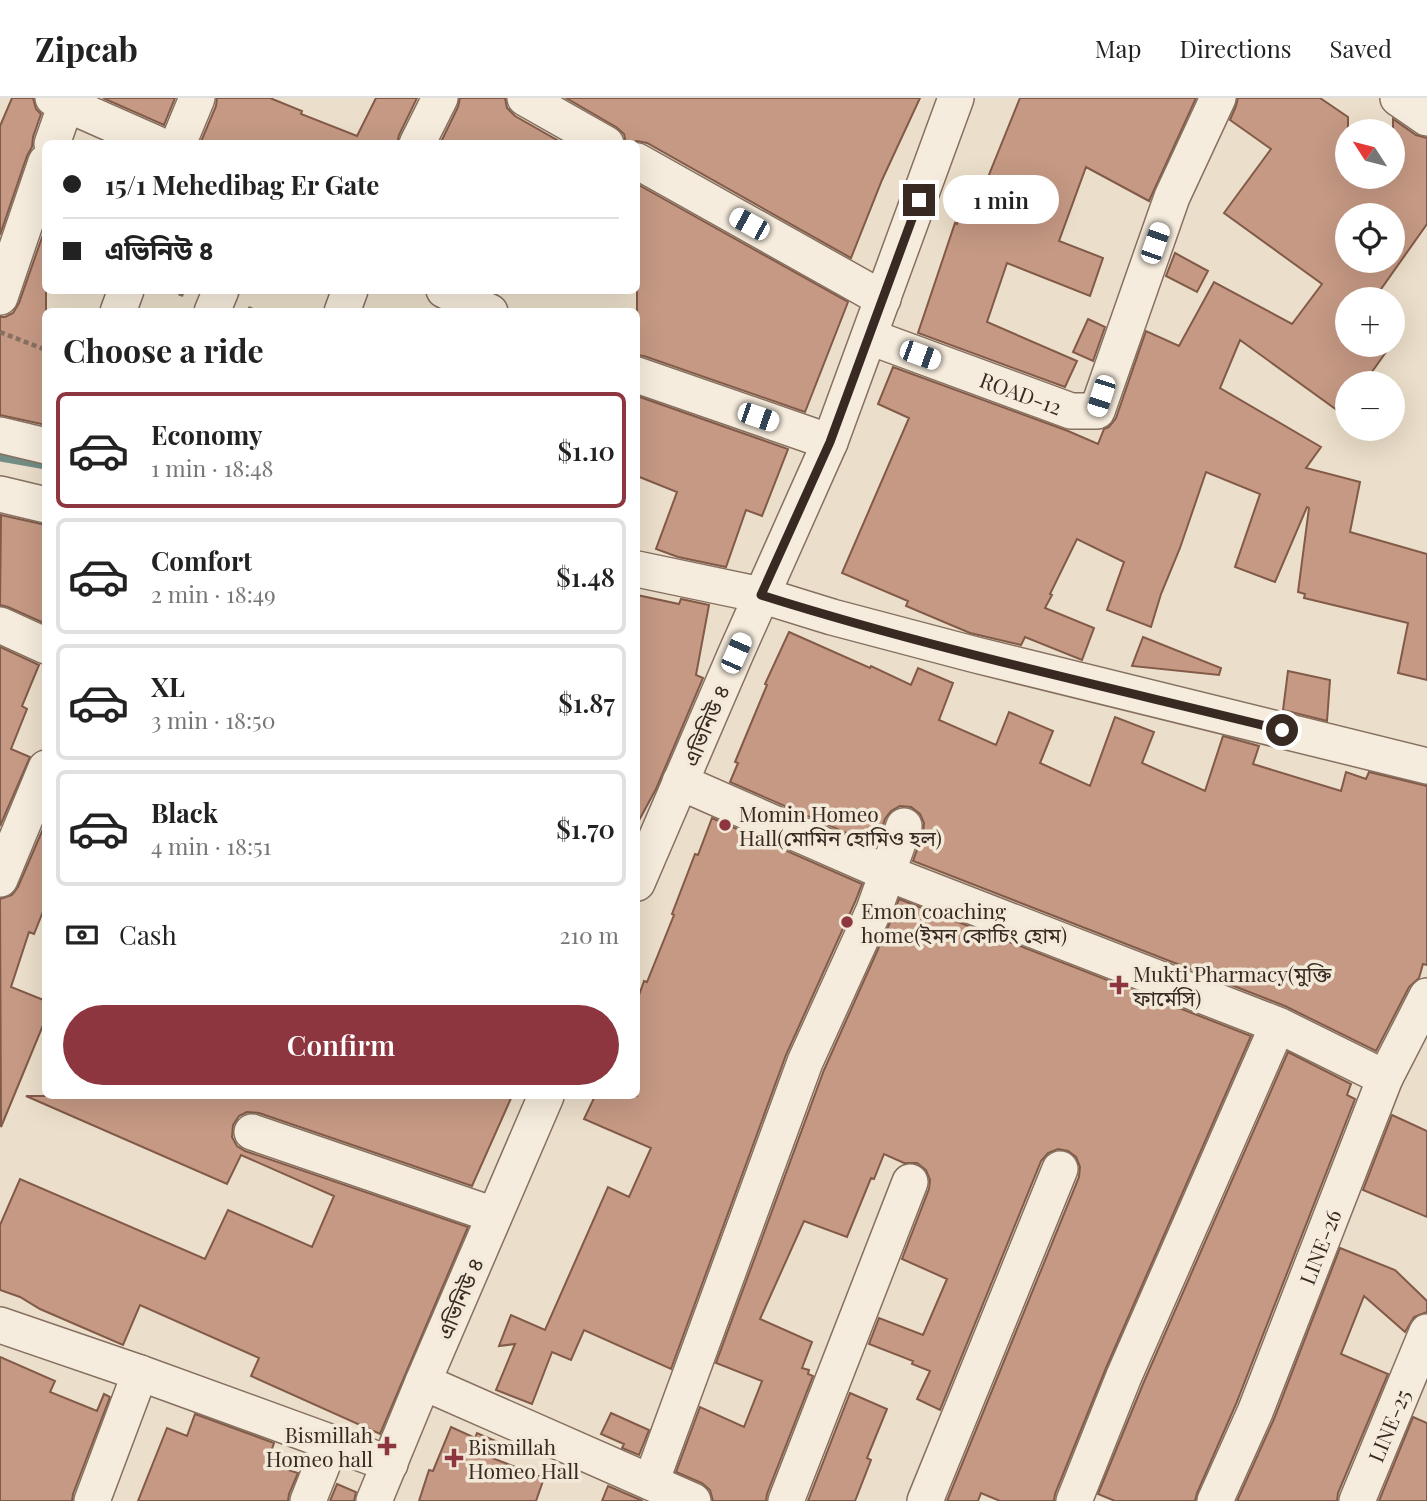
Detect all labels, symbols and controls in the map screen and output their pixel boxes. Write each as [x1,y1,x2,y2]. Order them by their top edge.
text: Zipcab [35,26,138,70]
text: Map [1095,32,1141,64]
text: Directions [1179,32,1292,64]
text: Saved [1330,32,1392,64]
north arrow [1335,119,1405,189]
map controls [1335,119,1405,441]
text: 15/1 Mehedibag Er Gate [105,167,379,202]
callout: 1 min [944,176,1059,224]
route end [903,184,935,216]
text: 1 min [973,184,1029,215]
button: locate [1335,203,1405,273]
car [726,205,773,243]
car [1139,220,1172,266]
text: এভিনিউ ৪ [105,232,214,267]
button: + [1335,287,1405,357]
text: Choose a ride [63,328,264,371]
car [897,338,944,372]
street label: ROAD-12 [976,365,1066,420]
button: − [1335,371,1405,441]
car [1085,373,1118,419]
car [735,400,782,434]
text: Economy [151,417,262,452]
icon: car [67,419,130,482]
text: $1.10 [558,433,615,468]
text: 1 min · 18:48 [151,452,274,483]
text: Comfort [151,543,252,578]
icon: car [67,545,130,608]
text: $1.48 [556,559,615,594]
text: 2 min · 18:49 [151,578,276,609]
car [718,630,755,676]
text: XL [151,669,185,704]
icon: car [67,671,130,734]
street label: এভিনিউ ৪ [675,680,735,770]
text: $1.87 [558,685,615,720]
text: 3 min · 18:50 [151,704,275,735]
route start [1266,714,1298,746]
text: Black [151,795,218,830]
icon: car [67,797,130,860]
place label: Momin Homeo Hall(মোমিন হোমিও হল) [739,799,942,851]
text: $1.70 [556,811,615,846]
marker: Momin Homeo Hall(মোমিন হোমিও হল) [717,817,733,833]
text: 4 min · 18:51 [151,830,271,861]
place label: Emon coaching home(ইমন কোচিং হোম) [861,896,1067,948]
marker: Emon coaching home(ইমন কোচিং হোম) [839,914,855,930]
icon: cash [63,916,101,954]
text: Cash [119,917,177,952]
text: 210 m [560,919,619,950]
place label: Mukti Pharmacy(মুক্তি ফার্মেসি) [1132,959,1332,1011]
marker: Mukti Pharmacy(মুক্তি ফার্মেসি) [1111,977,1127,993]
button: Confirm [63,1005,619,1085]
street label: LINE-26 [1292,1205,1347,1288]
street label: এভিনিউ ৪ [429,1253,489,1343]
street label: LINE-25 [1361,1385,1416,1466]
place label: Bismillah Homeo hall [266,1420,374,1472]
place label: Bismillah Homeo Hall [468,1432,579,1484]
marker: Bismillah Homeo hall [379,1438,395,1454]
marker: Bismillah Homeo Hall [446,1450,462,1466]

